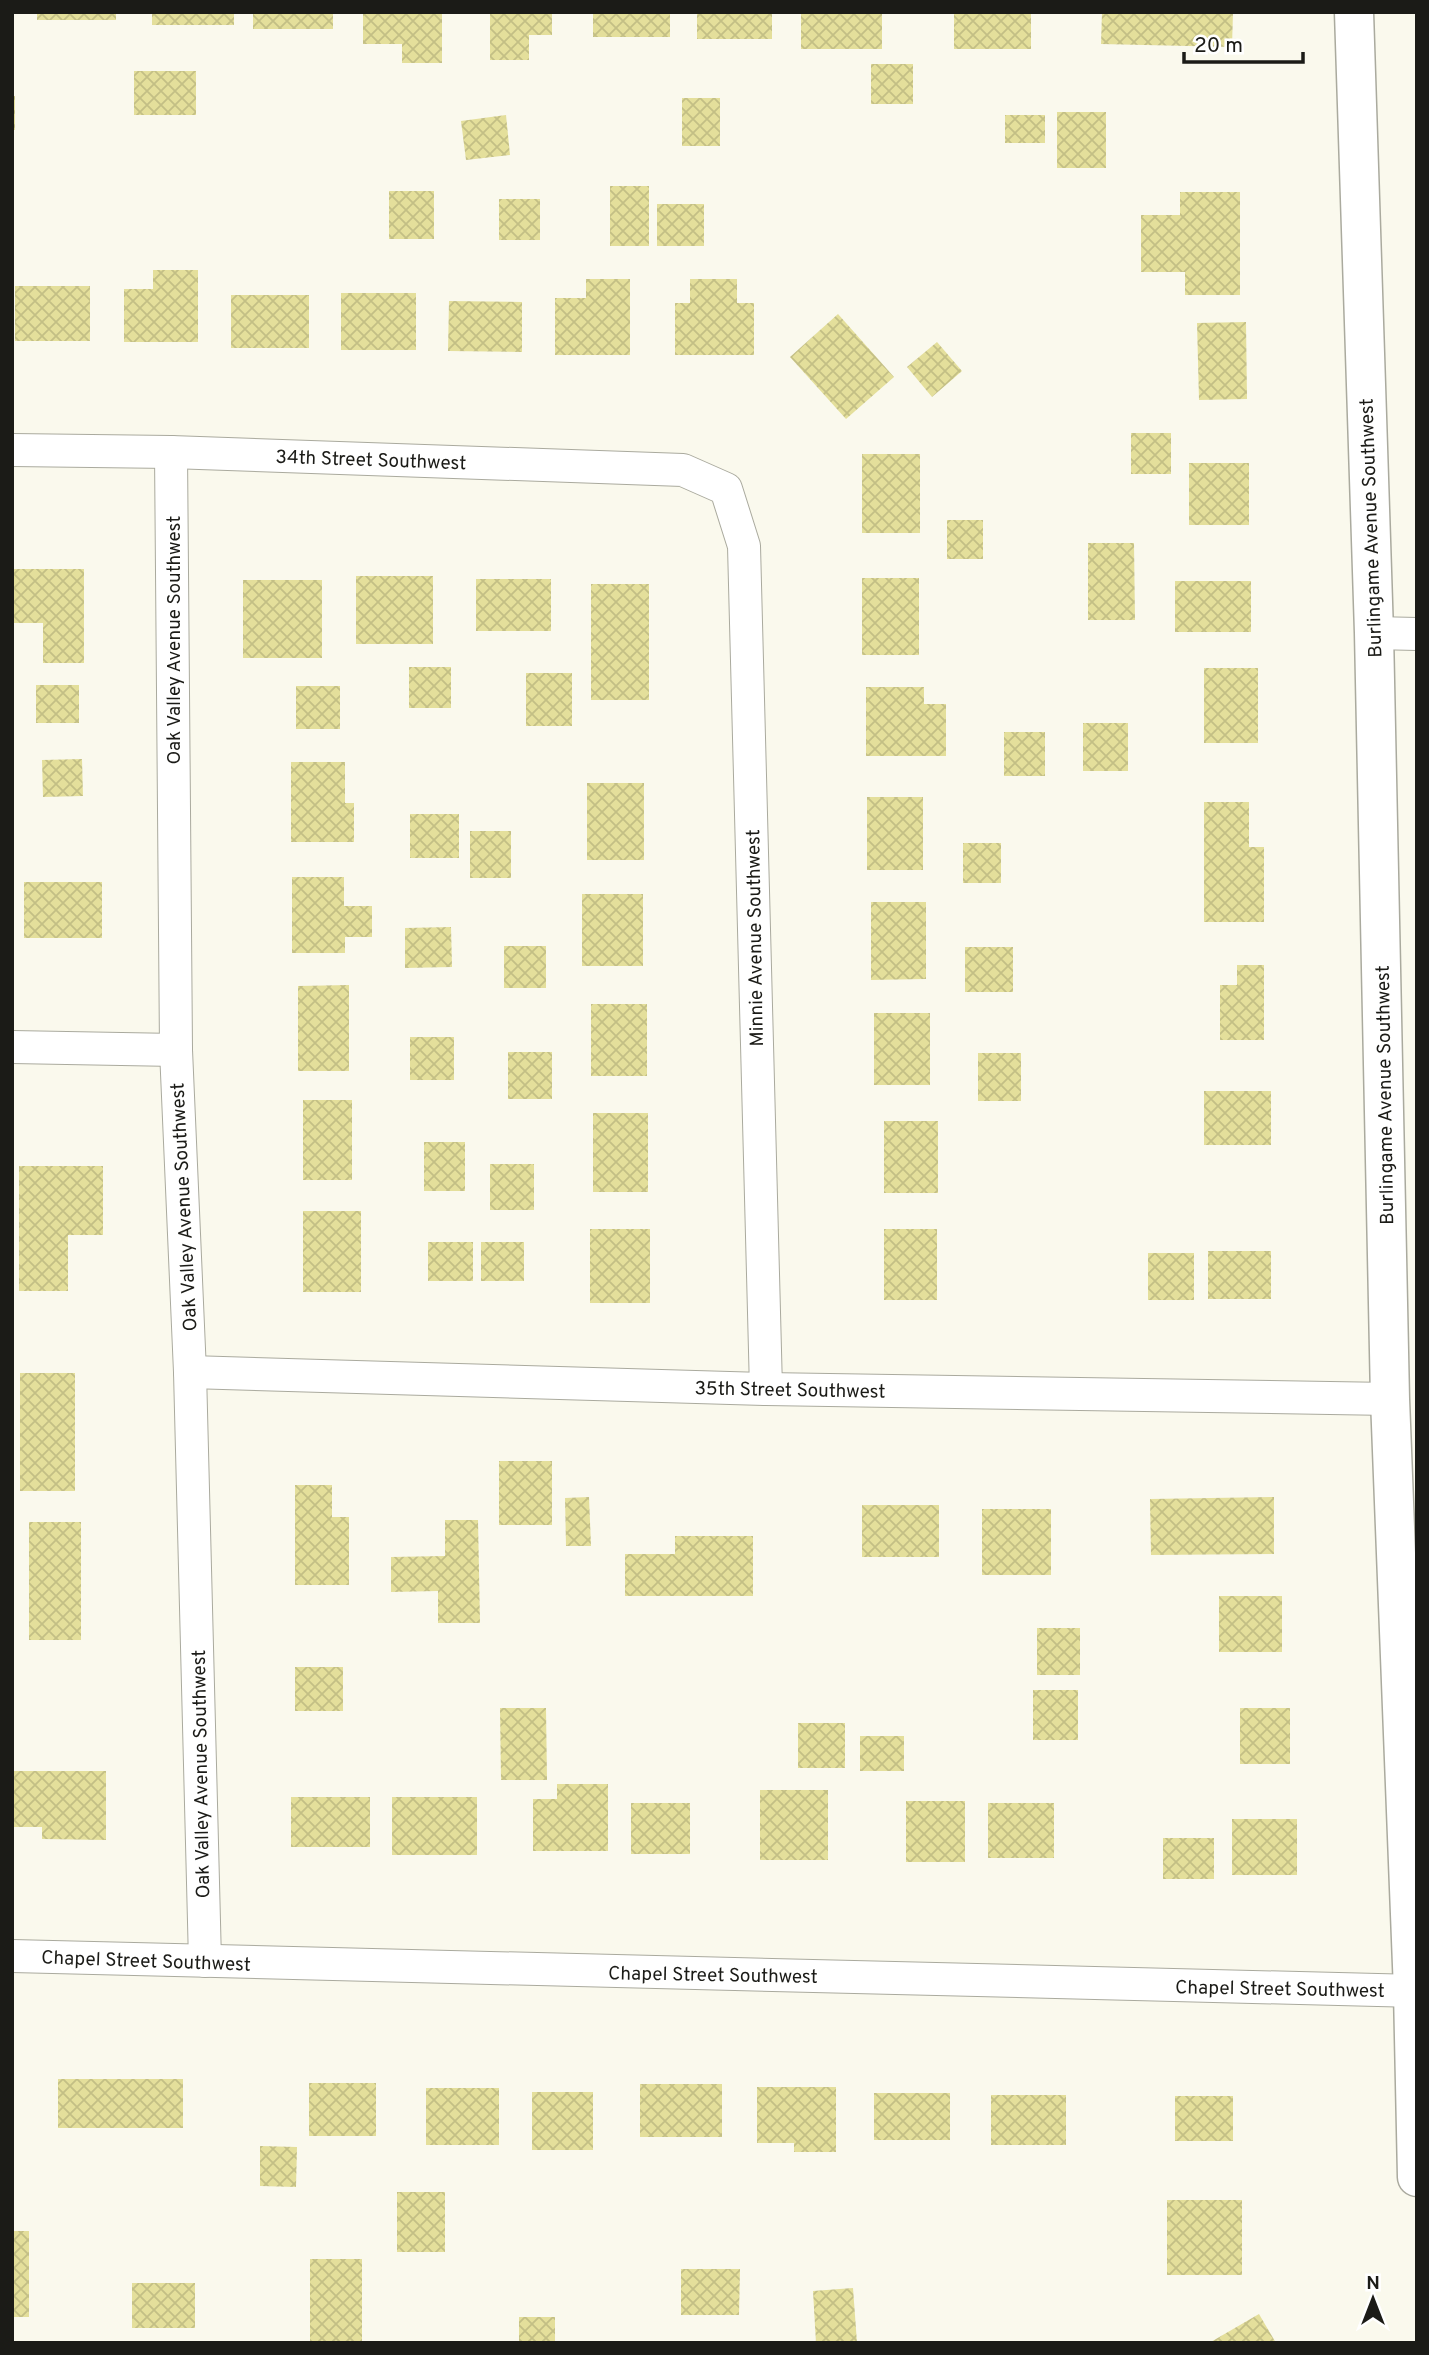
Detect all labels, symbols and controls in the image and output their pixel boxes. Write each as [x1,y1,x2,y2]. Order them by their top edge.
scale bar [1184,21,1303,65]
text: 20 m [1194,33,1243,60]
street label: Burlingame Avenue Southwest [1355,398,1389,658]
street label: 34th Street Southwest [275,446,467,476]
street label: Oak Valley Avenue Southwest [163,516,187,764]
street label: Minnie Avenue Southwest [742,829,770,1047]
street label: Burlingame Avenue Southwest [1372,965,1400,1225]
street label: Oak Valley Avenue Southwest [167,1082,203,1332]
street label: 35th Street Southwest [694,1377,886,1405]
street label: Oak Valley Avenue Southwest [188,1649,216,1899]
street label: Chapel Street Southwest [41,1946,251,1978]
street label: Chapel Street Southwest [608,1962,818,1990]
street label: Chapel Street Southwest [1175,1976,1385,2004]
north arrow [1338,2264,1408,2334]
text: N [1366,2272,1380,2296]

